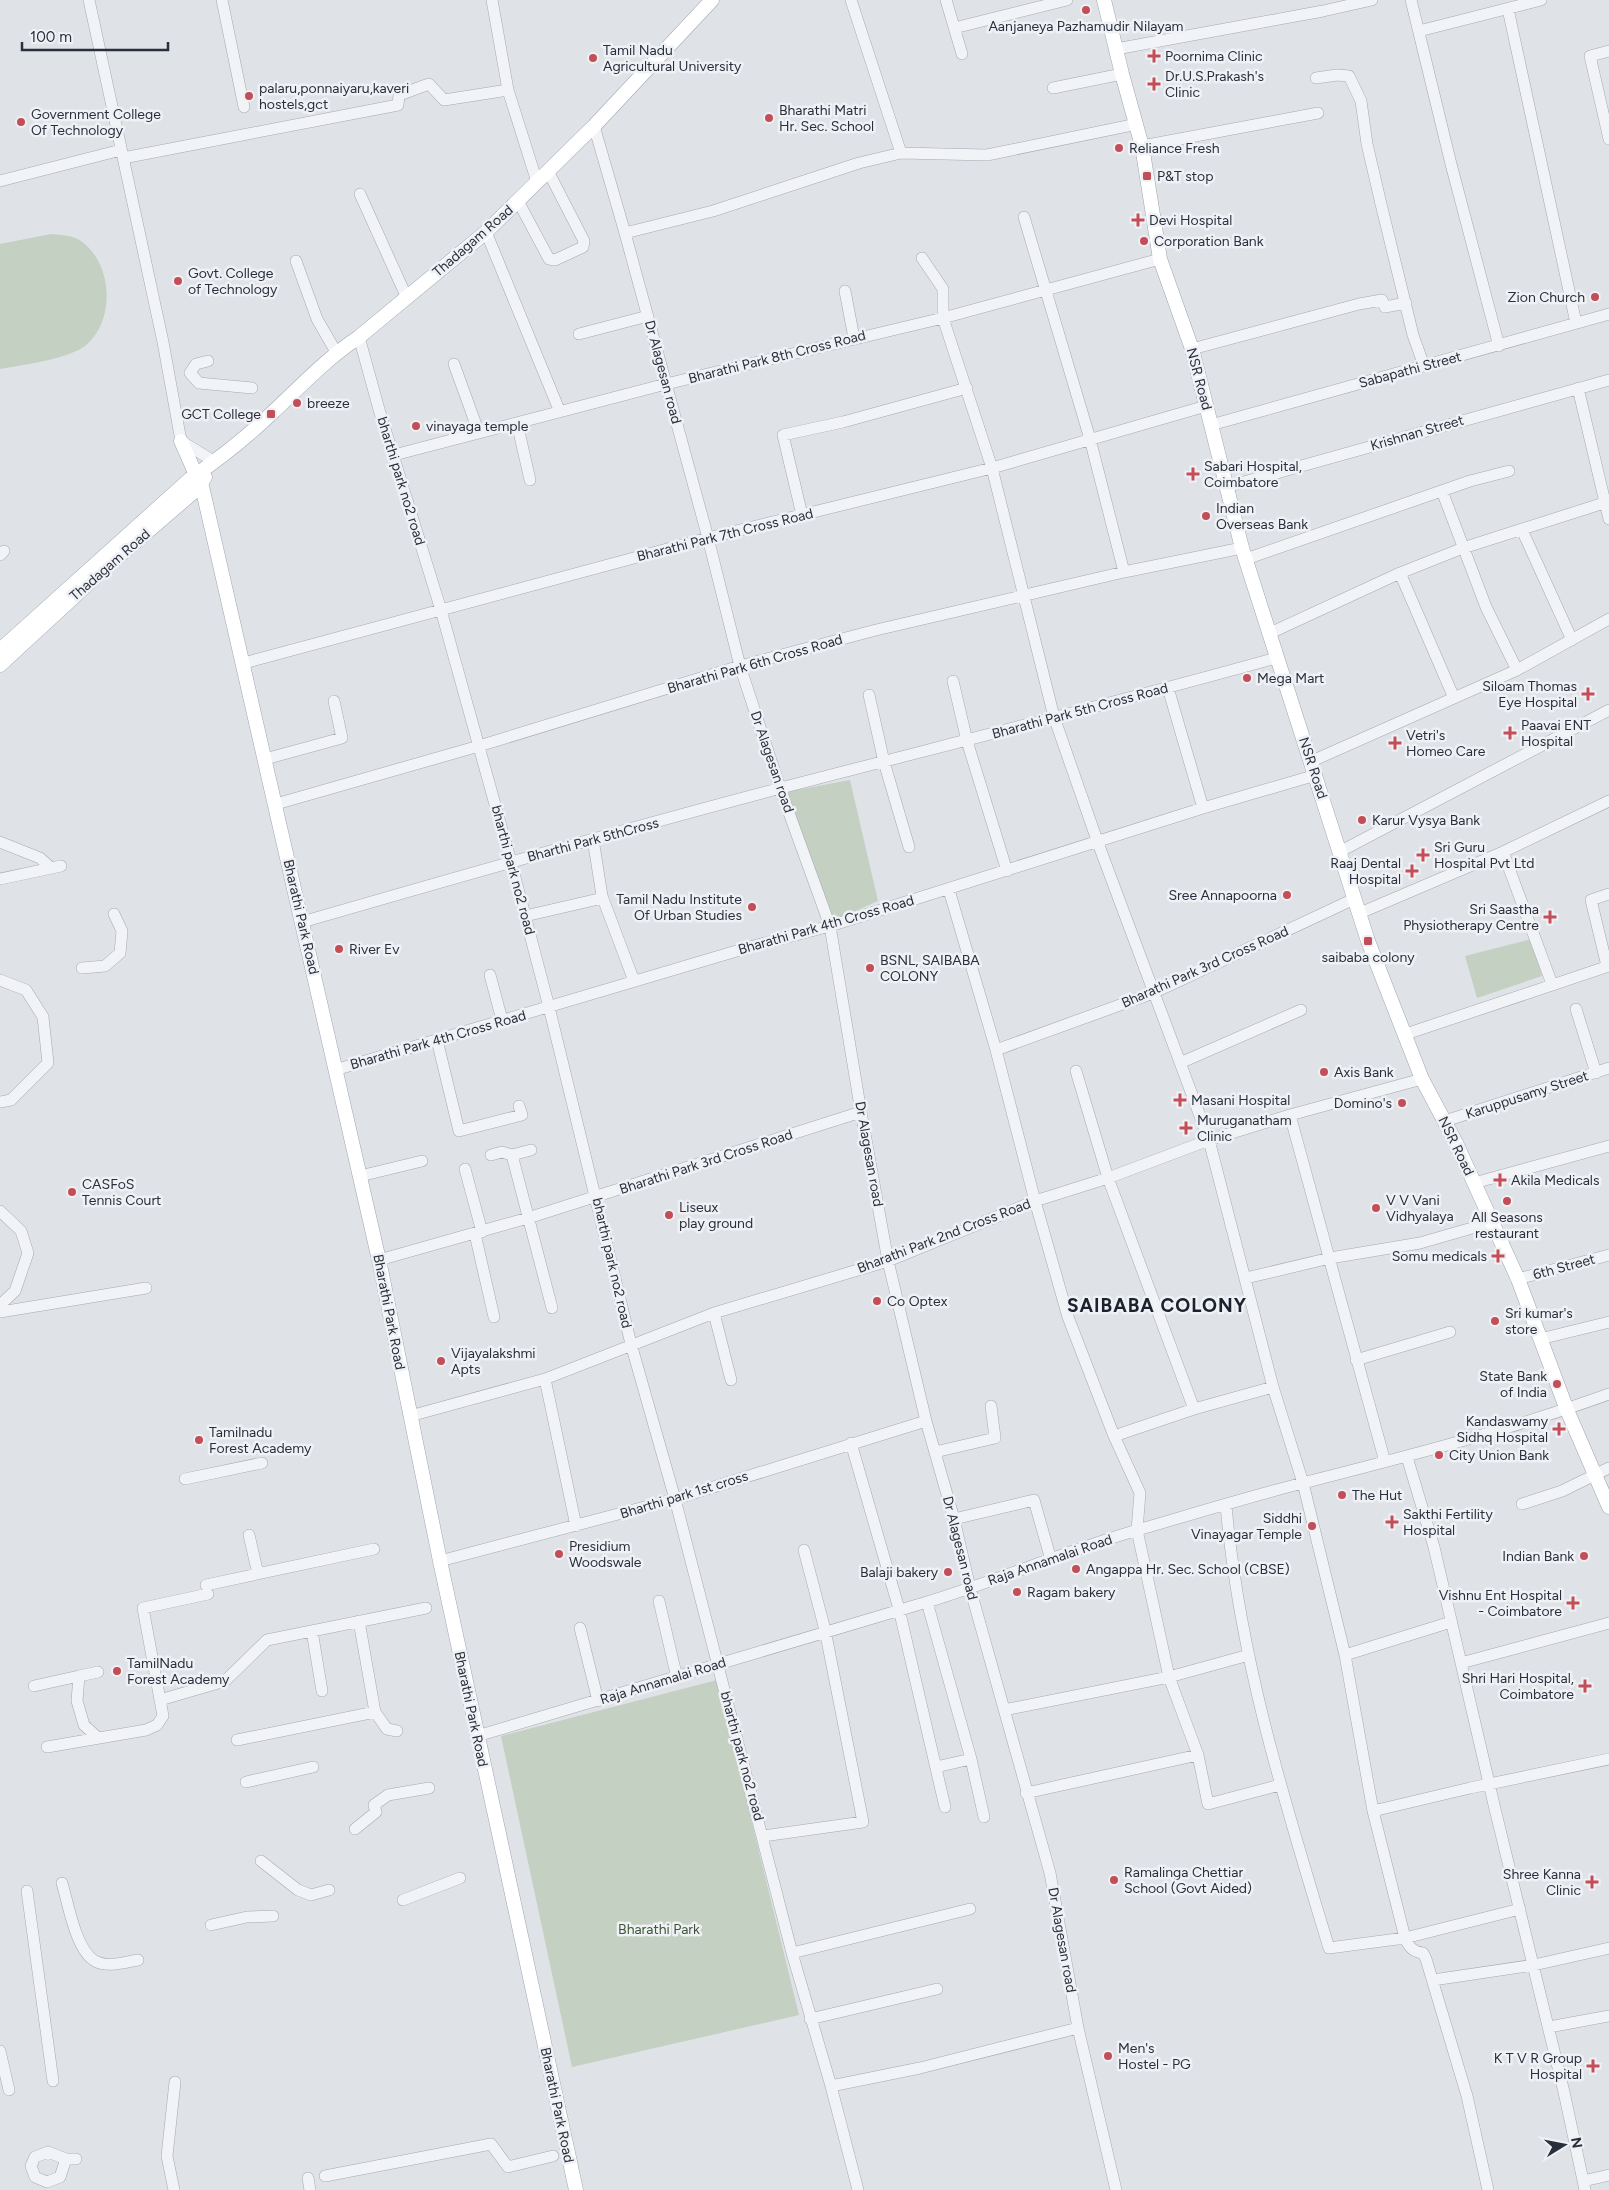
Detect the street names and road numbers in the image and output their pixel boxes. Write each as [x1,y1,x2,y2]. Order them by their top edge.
street label: Thadagam Road [429,201,517,281]
street label: Dr Alagesan road [641,318,685,426]
street label: Bharathi Park 8th Cross Road [687,327,867,387]
street label: NSR Road [1183,346,1215,412]
street label: Sabapathi Street [1357,348,1463,392]
street label: Krishnan Street [1368,412,1466,454]
street label: bharthi park no2 road [373,415,429,547]
street label: Bharathi Park 7th Cross Road [635,505,815,565]
street label: Thadagam Road [66,525,154,605]
street label: Bharathi Park 6th Cross Road [665,631,845,697]
street label: Bharathi Park 5th Cross Road [990,679,1170,743]
street label: Dr Alagesan road [747,709,797,815]
street label: NSR Road [1295,735,1331,801]
street label: bharthi park no2 road [488,803,538,937]
street label: Bharthi Park 5thCross [525,814,661,866]
street label: Bharathi Park Road [280,858,322,976]
street label: Bharathi Park 4th Cross Road [736,892,916,958]
street label: Bharathi Park 3rd Cross Road [1119,922,1291,1012]
street label: Bharathi Park 4th Cross Road [348,1007,528,1073]
street label: Karuppusamy Street [1464,1067,1590,1123]
street label: Dr Alagesan road [851,1100,887,1208]
street label: NSR Road [1434,1114,1478,1178]
street label: Bharathi Park 3rd Cross Road [617,1126,795,1198]
street label: Bharathi Park 2nd Cross Road [855,1195,1033,1277]
street label: bharthi park no2 road [589,1196,635,1330]
street label: 6th Street [1531,1251,1597,1283]
street label: Bharathi Park Road [369,1253,409,1371]
street label: Bharthi park 1st cross [618,1467,750,1523]
street label: Dr Alagesan road [939,1494,981,1602]
street label: Raja Annamalai Road [985,1531,1115,1589]
street label: Bharathi Park Road [450,1650,492,1768]
street label: Raja Annamalai Road [598,1654,728,1708]
street label: bharthi park no2 road [717,1689,767,1823]
street label: Dr Alagesan road [1044,1886,1080,1994]
street label: Bharathi Park Road [536,2046,578,2164]

